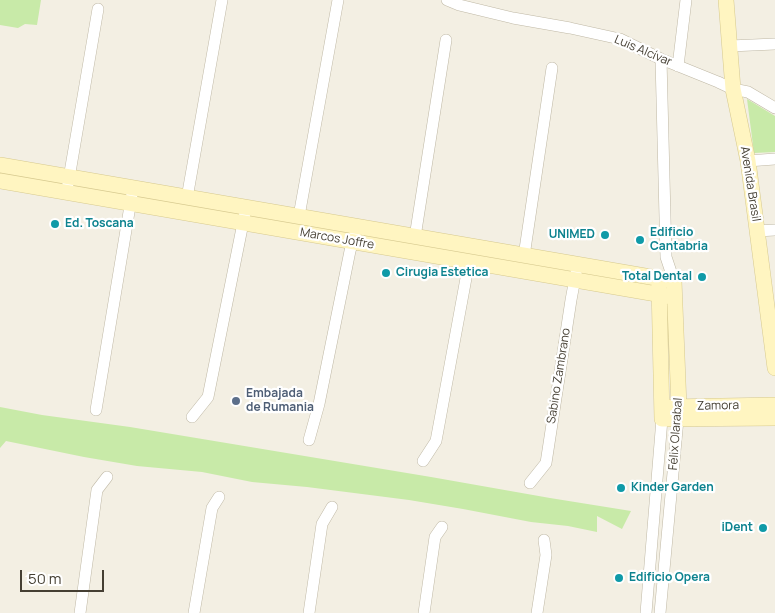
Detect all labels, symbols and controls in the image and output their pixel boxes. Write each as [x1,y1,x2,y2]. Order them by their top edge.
street label: Luis Alcívar [612,32,674,70]
street label: Avenida Brasil [737,145,763,223]
place label: Ed. Toscana [65,217,134,231]
marker: Ed. Toscana [49,218,61,230]
street label: Marcos Joffre [299,225,375,253]
place label: Edificio Cantabria [650,226,708,254]
place label: UNIMED [549,228,595,242]
marker: UNIMED [599,229,611,241]
marker: Edificio Cantabria [634,234,646,246]
place label: Cirugia Estetica [396,266,488,280]
marker: Cirugia Estetica [380,267,392,279]
place label: Total Dental [622,270,692,284]
marker: Total Dental [696,271,708,283]
street label: Sabino Zambrano [544,327,574,425]
place label: Embajada de Rumania [246,387,314,415]
marker: Embajada de Rumania [230,395,242,407]
street label: Félix Olarabal [666,397,686,471]
street label: Zamora [697,398,739,414]
place label: Kinder Garden [631,481,714,495]
marker: Kinder Garden [615,482,627,494]
place label: iDent [721,521,753,535]
marker: iDent [757,522,769,534]
scale bar [22,560,106,592]
text: 50 m [28,568,62,589]
place label: Edificio Opera [629,571,710,585]
marker: Edificio Opera [613,572,625,584]

